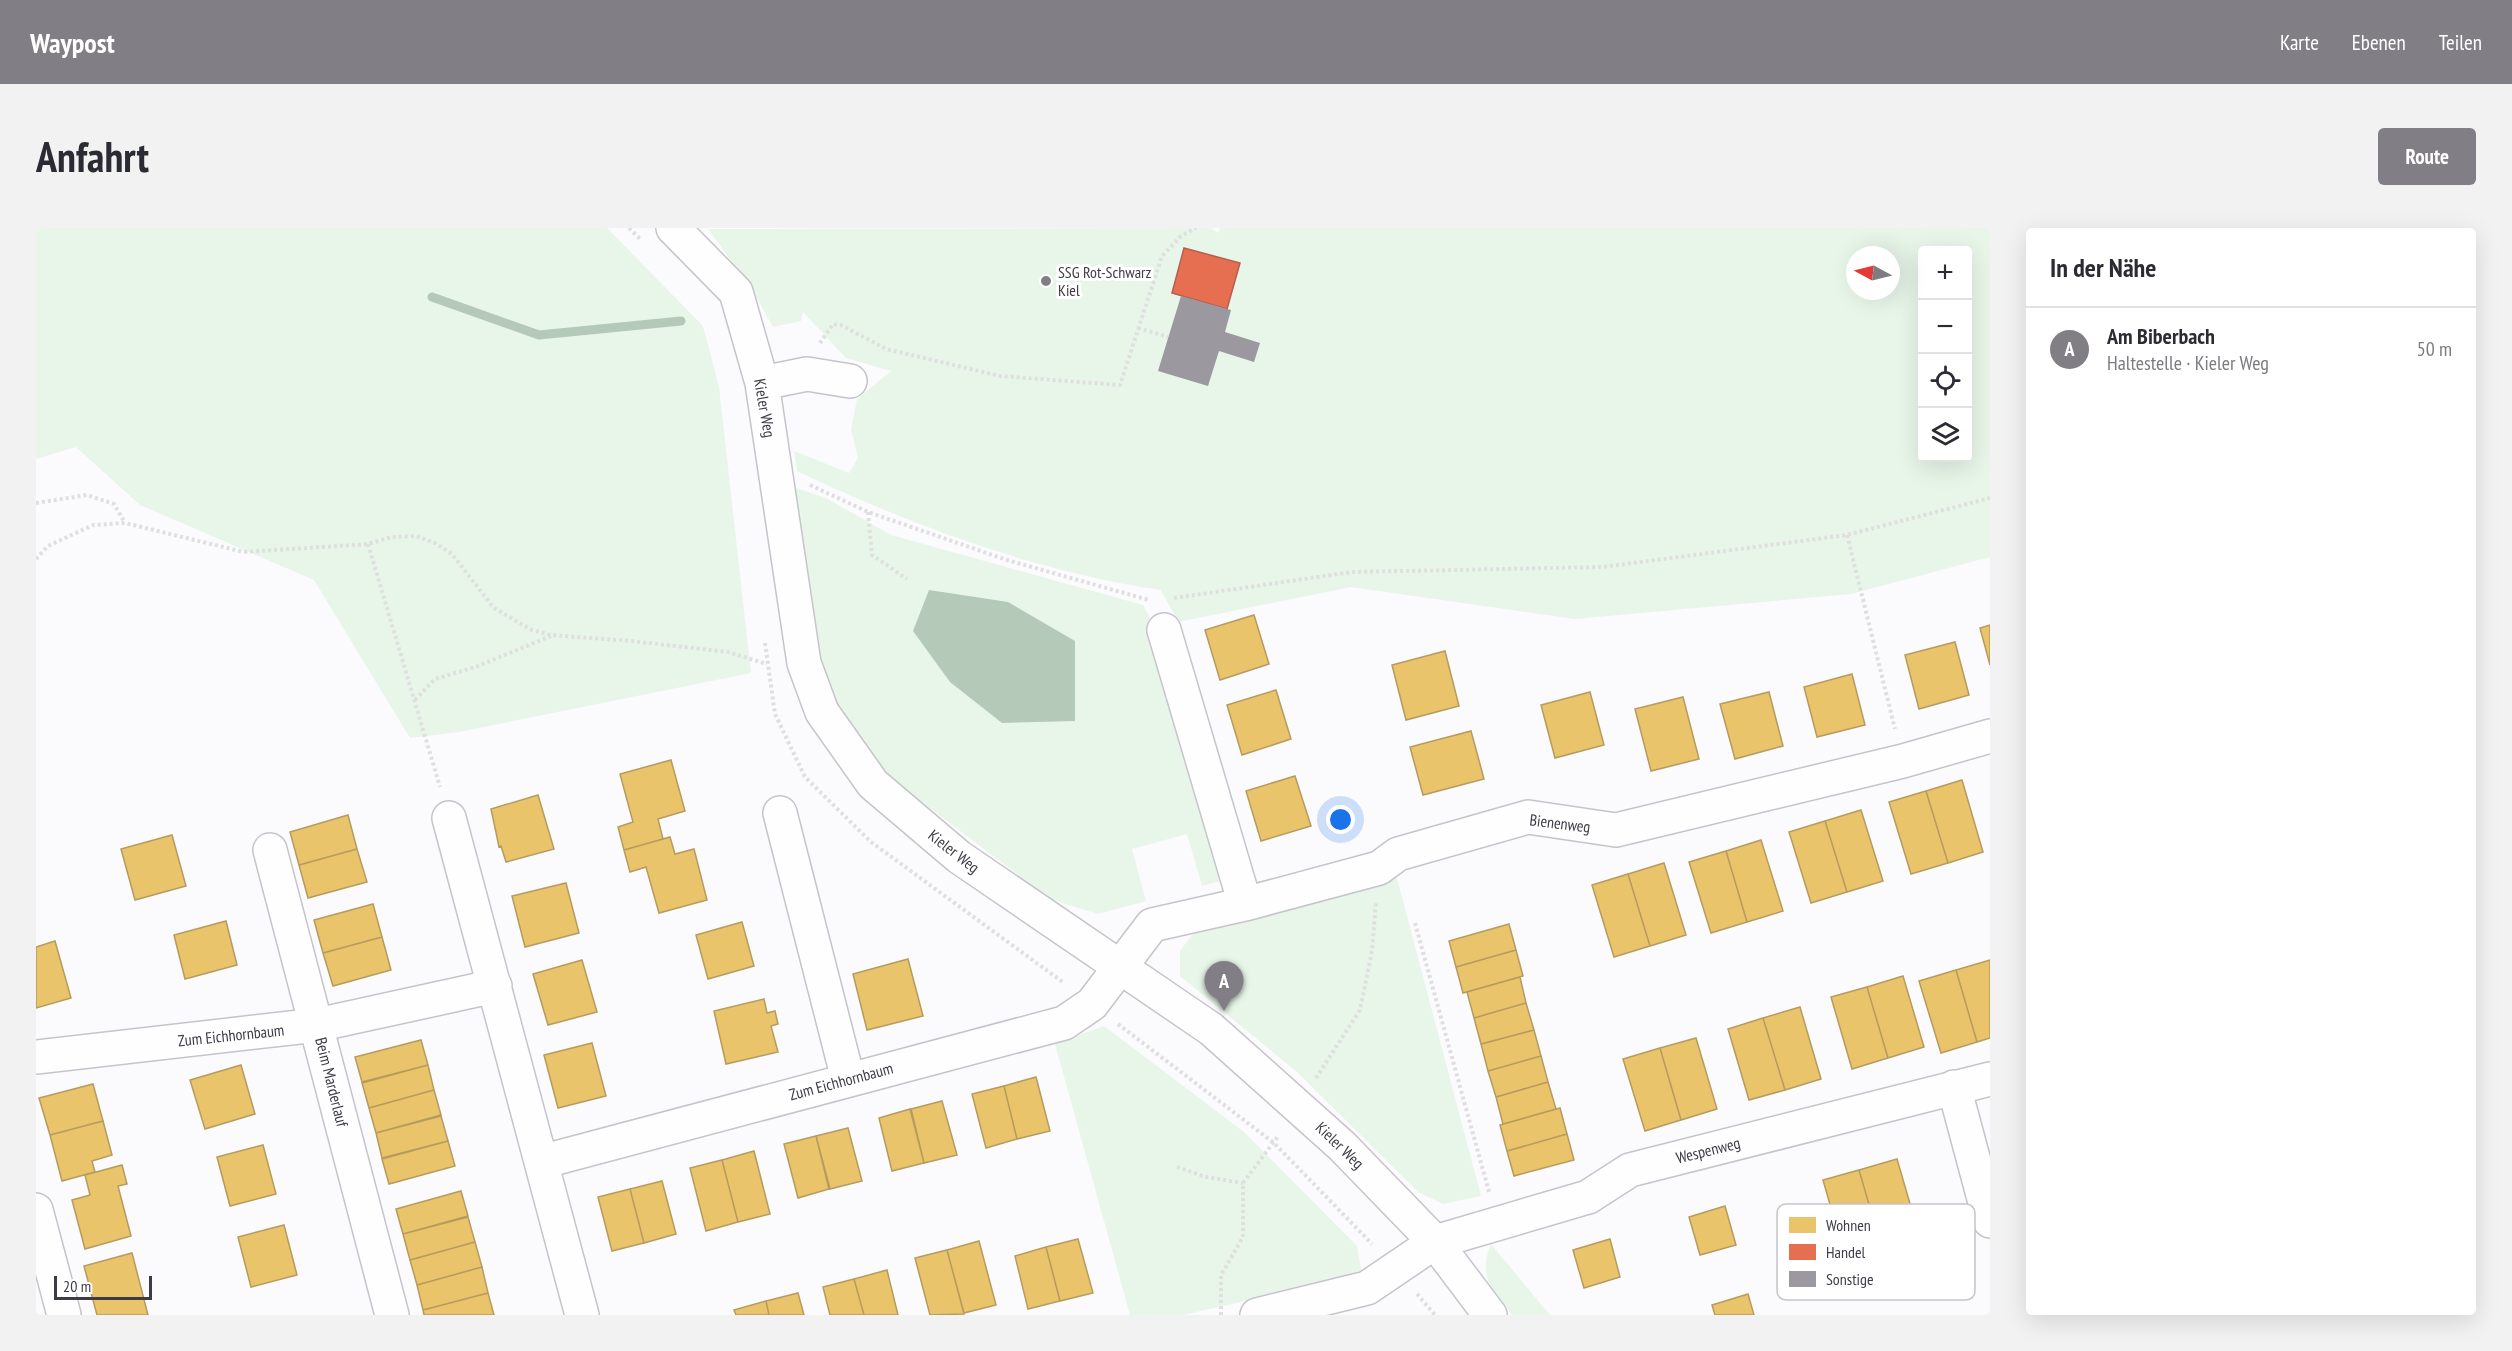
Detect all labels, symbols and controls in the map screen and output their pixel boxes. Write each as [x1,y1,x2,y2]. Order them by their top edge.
text: Waypost [30,24,115,61]
text: Karte [2280,29,2319,56]
text: Ebenen [2352,29,2406,56]
text: Teilen [2439,29,2482,56]
button: Route [2378,128,2476,185]
text: Anfahrt [36,129,149,184]
north arrow [1846,246,1900,300]
map controls [1918,246,1972,462]
button: + [1918,246,1972,300]
text: In der Nähe [2050,251,2156,284]
place label: SSG Rot-Schwarz Kiel [1058,262,1151,300]
marker: SSG Rot-Schwarz Kiel [1039,274,1053,288]
button: − [1918,300,1972,354]
text: Am Biberbach [2107,322,2215,350]
text: A [2064,336,2075,362]
text: 50 m [2417,336,2452,362]
text: Haltestelle · Kieler Weg [2107,350,2269,376]
button: locate [1918,354,1972,408]
street label: Kieler Weg [750,377,780,439]
button: layers [1918,408,1972,462]
your location [1326,805,1355,834]
street label: Bienenweg [1529,809,1591,837]
street label: Kieler Weg [924,825,984,877]
pin: A [1204,962,1244,1011]
street label: Zum Eichhornbaum [177,1019,285,1051]
street label: Beim Marderlauf [311,1035,353,1130]
street label: Zum Eichhornbaum [787,1058,895,1104]
street label: Kieler Weg [1312,1117,1368,1173]
street label: Wespenweg [1674,1132,1742,1168]
legend [1777,1204,1975,1300]
text: Wohnen [1826,1215,1871,1235]
text: Handel [1826,1242,1866,1262]
text: Sonstige [1826,1269,1874,1289]
scale bar [54,1273,152,1300]
text: 20 m [63,1276,91,1296]

